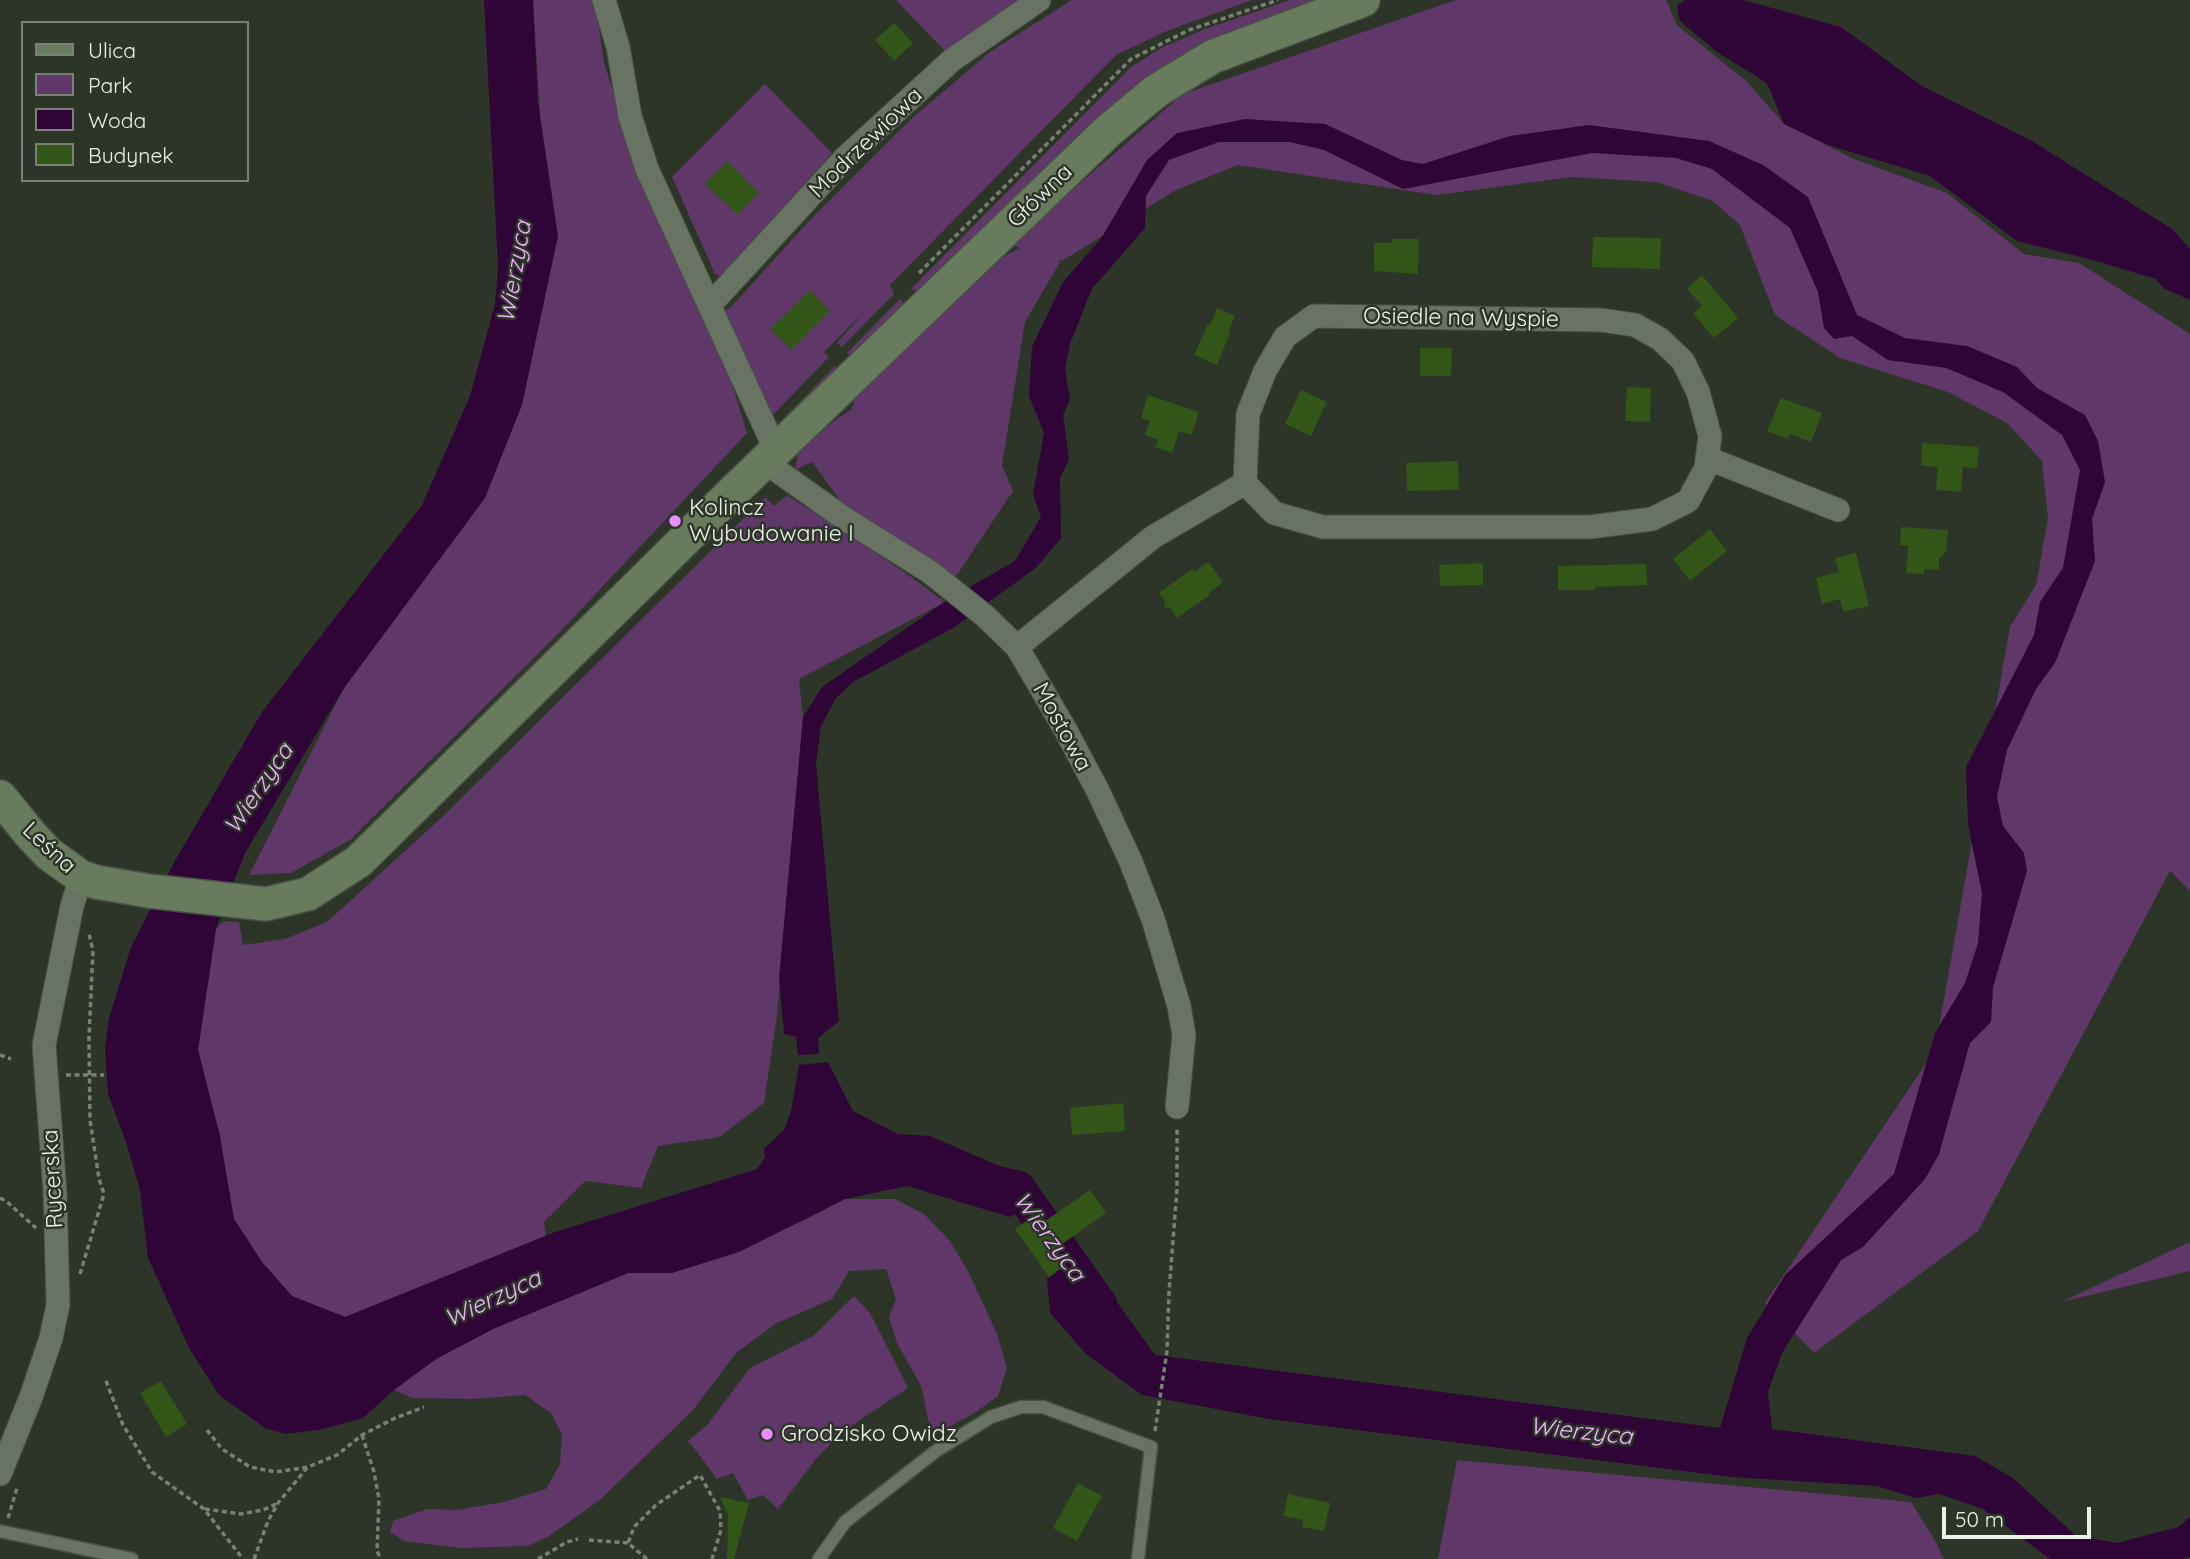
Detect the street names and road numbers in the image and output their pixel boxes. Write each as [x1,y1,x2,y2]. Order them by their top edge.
street label: Modrzewiowa [804,82,928,204]
street label: Główna [1002,158,1078,234]
street label: Osiedle na Wyspie [1363,302,1559,334]
street label: Mostowa [1027,678,1097,776]
street label: Leśna [16,816,82,880]
street label: Rycerska [37,1129,69,1229]

